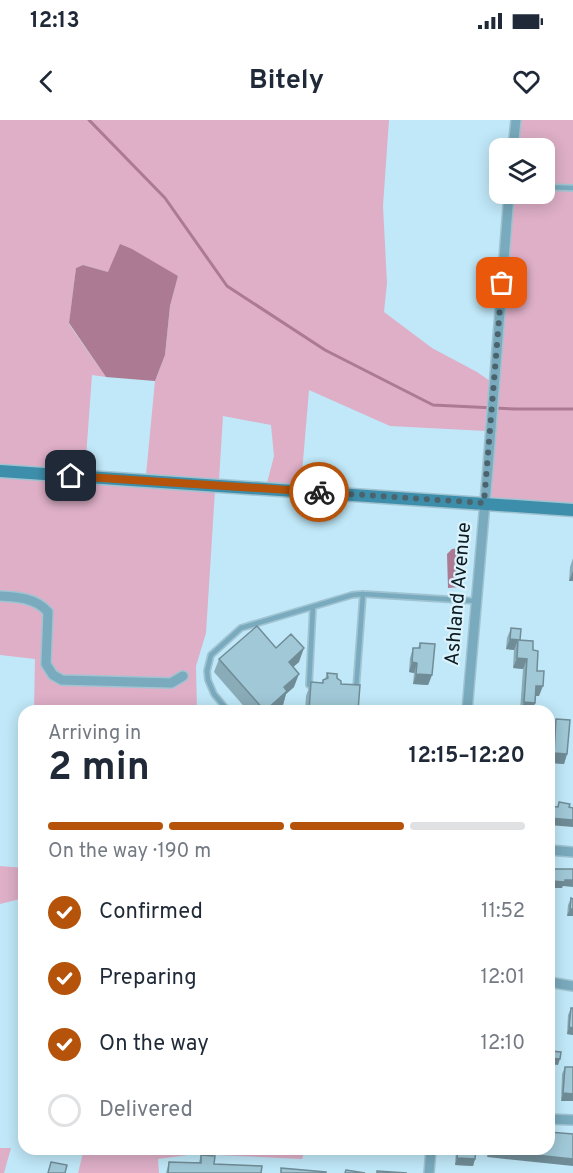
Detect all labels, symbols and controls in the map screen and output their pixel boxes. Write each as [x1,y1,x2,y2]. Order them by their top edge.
text: 12:13 [30,8,80,35]
text: Bitely [249,64,324,98]
icon: back [30,65,63,98]
icon: heart [510,65,543,98]
map controls [489,138,555,204]
button: layers [489,138,555,204]
pin [476,257,527,308]
icon: bag [485,266,518,299]
pin [45,450,96,501]
icon: home [54,459,87,492]
courier [289,462,349,522]
icon: bike [303,476,336,509]
street label: Ashland Avenue [440,521,478,667]
text: Arriving in [48,721,141,747]
text: 12:15–12:20 [409,743,525,770]
text: 2 min [48,745,150,794]
text: On the way · 190 m [48,839,211,865]
icon: check [48,896,81,929]
text: Confirmed [99,899,203,926]
text: 11:52 [481,899,525,925]
icon: check [48,962,81,995]
text: Preparing [99,965,197,992]
text: 12:01 [481,965,525,991]
icon: check [48,1028,81,1061]
text: On the way [99,1031,209,1058]
text: 12:10 [481,1031,525,1057]
text: Delivered [99,1097,193,1124]

